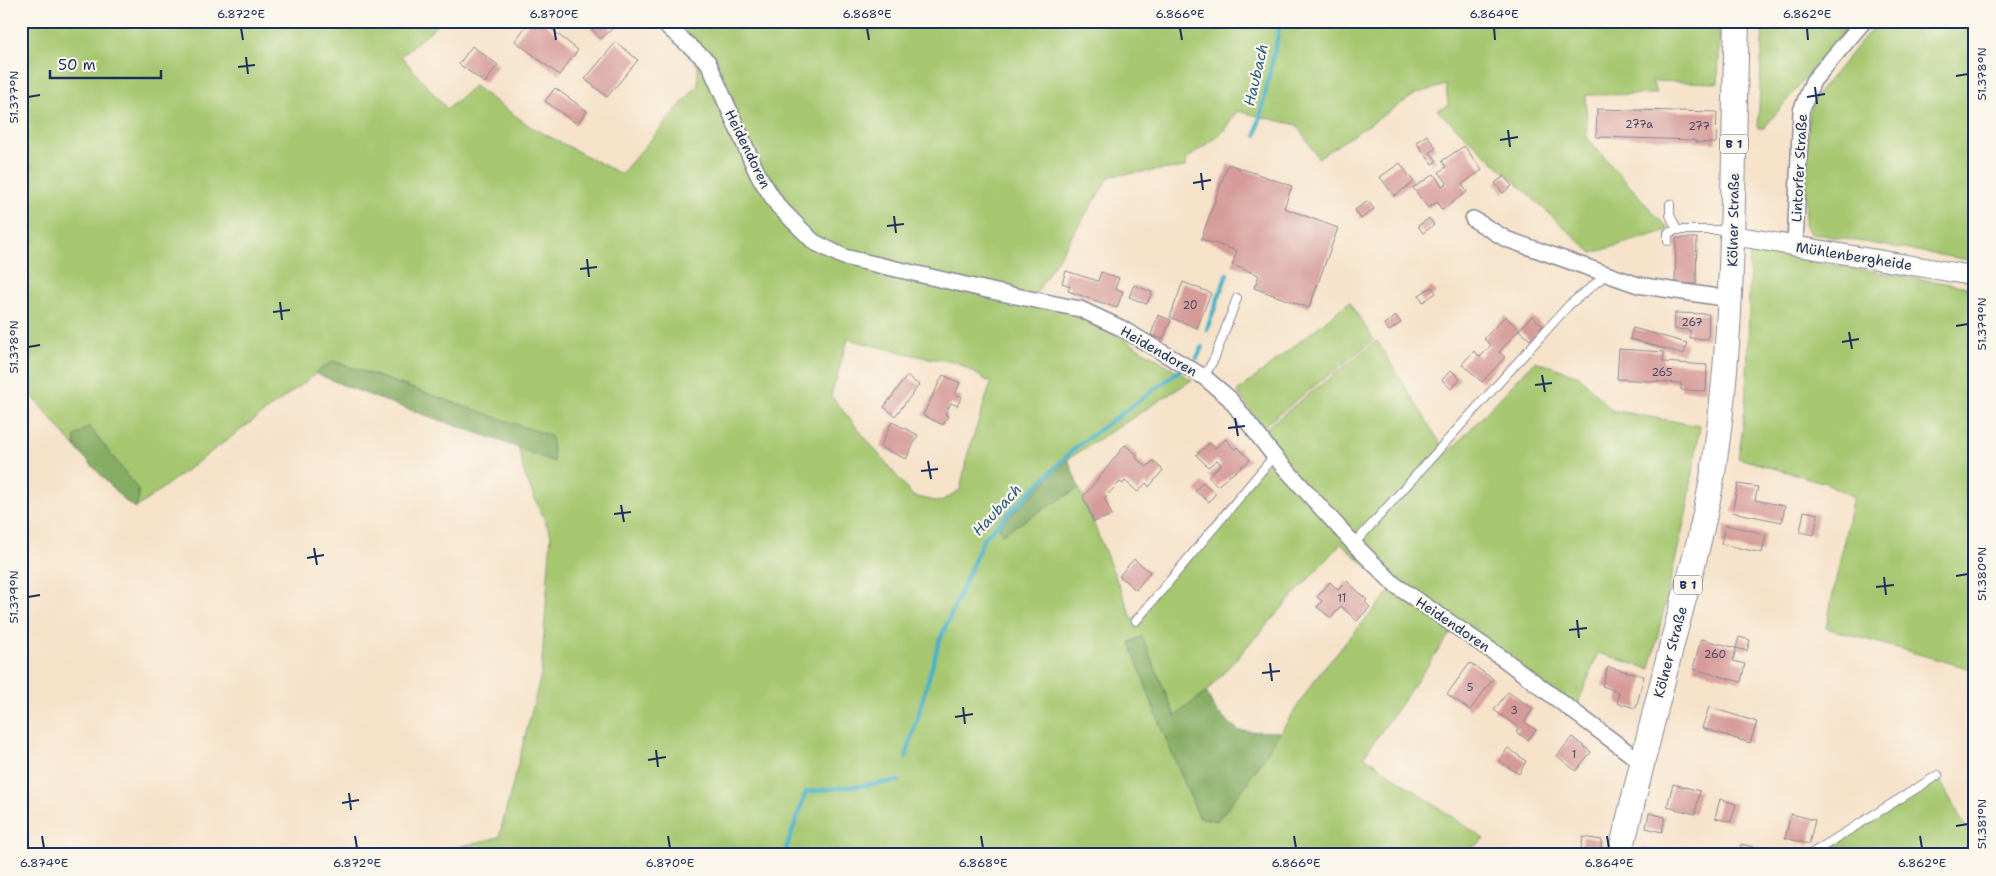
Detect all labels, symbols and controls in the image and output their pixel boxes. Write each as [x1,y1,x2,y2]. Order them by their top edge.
text: 6.872°E [217,6,265,22]
text: 6.870°E [530,6,578,22]
text: 6.868°E [842,6,892,22]
text: 6.866°E [1155,6,1205,22]
text: 6.864°E [1469,6,1519,22]
text: 6.862°E [1783,6,1831,22]
water label: Haubach [1239,42,1273,108]
text: 51.378°N [1974,47,1990,101]
scale bar [50,48,161,80]
text: 50 m [58,55,96,75]
text: 51.377°N [6,71,22,123]
street label: Heidendoren [721,106,775,192]
street label: Lintorfer Straße [1787,113,1811,223]
house number: 277a [1625,117,1653,132]
house number: 277 [1688,119,1710,134]
road number: B 1 [1720,134,1748,154]
street label: Kölner Straße [1723,173,1743,267]
street label: Mühlenbergheide [1795,238,1914,274]
text: 51.379°N [1974,297,1990,351]
house number: 20 [1182,298,1198,313]
house number: 267 [1681,315,1703,330]
text: 51.378°N [6,320,22,374]
street label: Heidendoren [1117,322,1201,380]
house number: 265 [1651,365,1673,380]
water label: Haubach [968,480,1026,540]
text: 51.380°N [1974,547,1990,601]
text: 51.379°N [6,570,22,624]
road number: B 1 [1674,576,1702,594]
house number: 11 [1338,591,1346,606]
street label: Heidendoren [1412,593,1494,656]
street label: Kölner Straße [1649,604,1691,700]
house number: 260 [1704,647,1726,662]
house number: 5 [1467,680,1474,695]
house number: 3 [1510,703,1518,718]
house number: 1 [1572,747,1576,762]
text: 51.381°N [1974,799,1990,849]
text: 6.874°E [20,855,68,871]
text: 6.872°E [333,855,381,871]
text: 6.870°E [646,855,694,871]
text: 6.868°E [958,855,1008,871]
text: 6.866°E [1271,855,1321,871]
text: 6.864°E [1584,855,1634,871]
text: 6.862°E [1898,855,1946,871]

